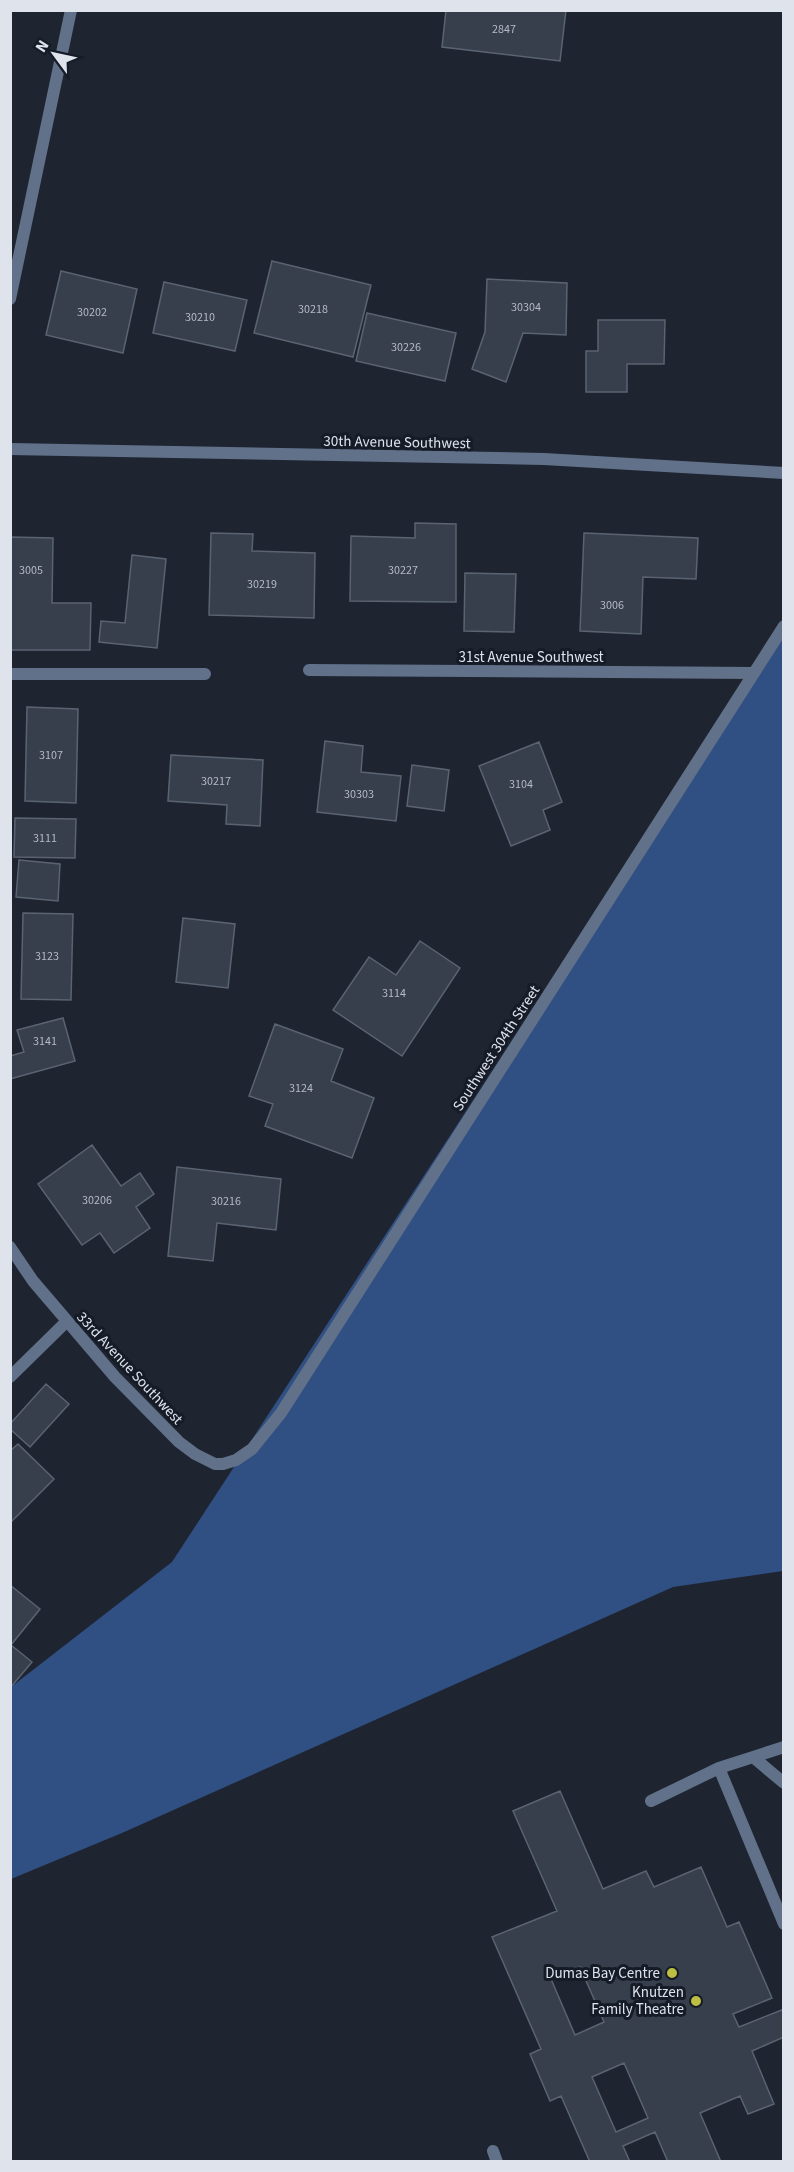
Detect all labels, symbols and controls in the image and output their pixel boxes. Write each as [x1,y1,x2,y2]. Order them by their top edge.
house number: 2847 [492,21,516,38]
north arrow [24,24,84,84]
text: N [30,36,54,57]
house number: 30304 [511,299,541,316]
house number: 30218 [298,301,328,318]
house number: 30202 [77,304,107,321]
house number: 30210 [185,309,215,326]
house number: 30226 [391,339,421,356]
street label: 30th Avenue Southwest [323,431,471,454]
house number: 3005 [19,562,43,579]
house number: 30227 [388,562,418,579]
house number: 30219 [247,576,277,593]
house number: 3006 [600,597,624,614]
street label: 31st Avenue Southwest [459,647,603,668]
house number: 3107 [39,747,63,764]
house number: 30217 [201,773,231,790]
house number: 3104 [509,776,533,793]
house number: 30303 [344,786,374,803]
house number: 3111 [33,830,57,847]
house number: 3123 [35,948,59,965]
street label: Southwest 304th Street [448,981,545,1115]
house number: 3114 [382,985,406,1002]
house number: 3141 [33,1033,57,1050]
house number: 3124 [289,1080,313,1097]
house number: 30206 [82,1192,112,1209]
house number: 30216 [211,1193,241,1210]
street label: 33rd Avenue Southwest [72,1307,188,1429]
place label: Dumas Bay Centre [545,1963,660,1984]
marker: Dumas Bay Centre [665,1966,679,1980]
place label: Knutzen Family Theatre [591,1982,684,2020]
marker: Knutzen Family Theatre [689,1994,703,2008]

